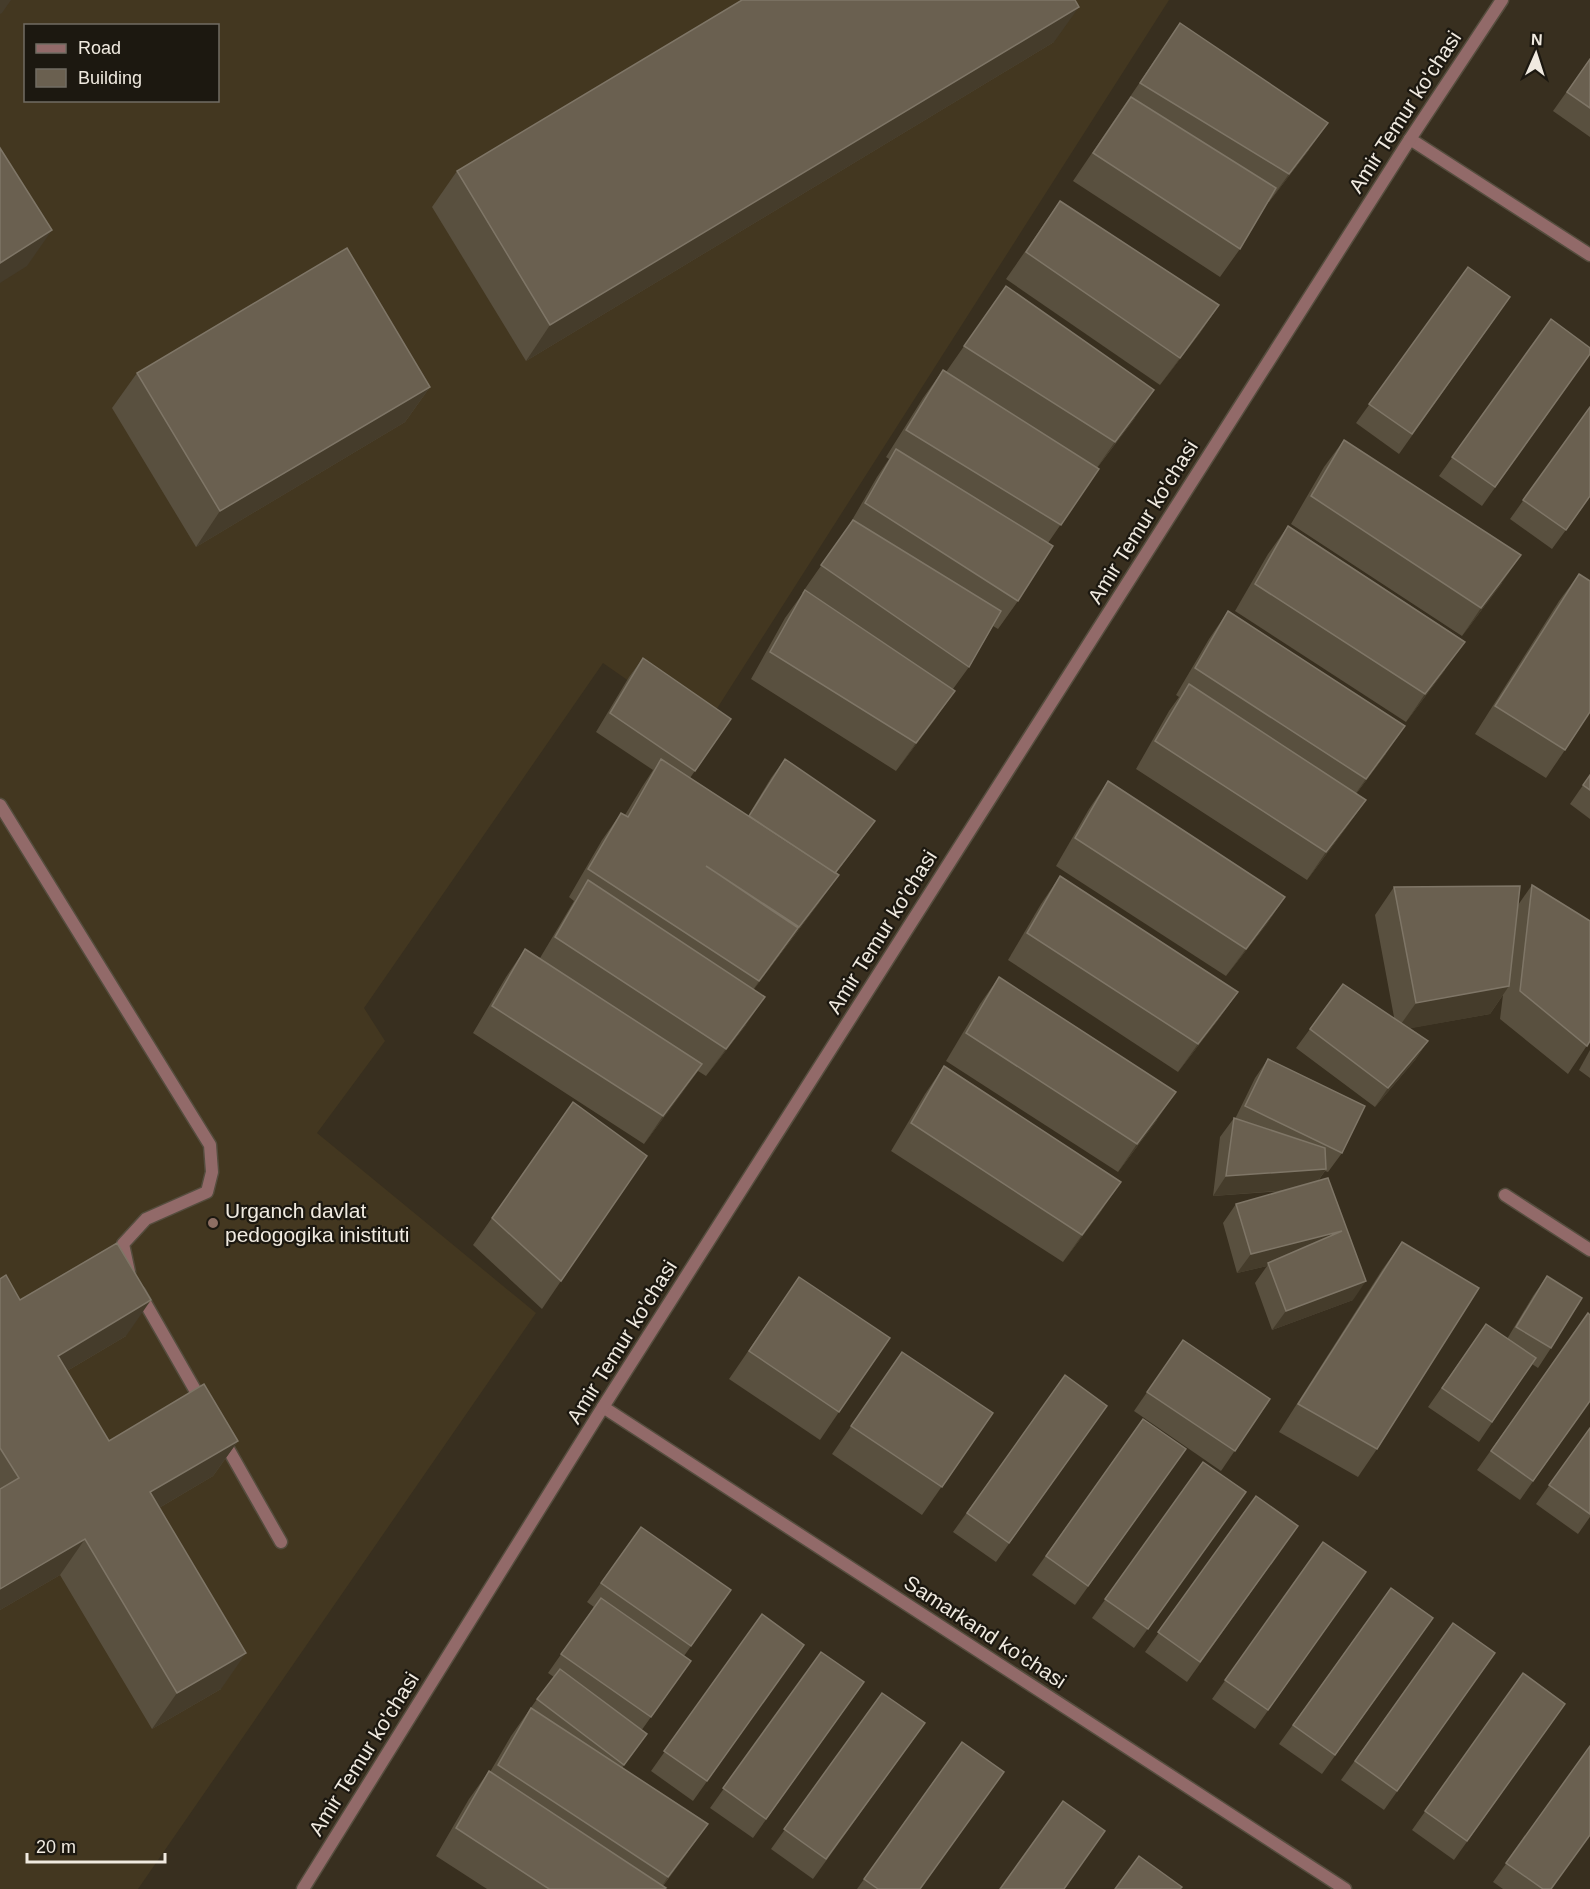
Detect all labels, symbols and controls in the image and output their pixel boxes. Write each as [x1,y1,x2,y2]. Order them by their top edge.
legend [24,24,219,102]
north arrow [1506,24,1566,84]
street label: Amir Temur ko'chasi [1344,27,1465,197]
text: N [1531,31,1543,48]
text: Road [78,38,121,58]
text: Building [78,68,142,88]
street label: Amir Temur ko'chasi [1083,436,1202,608]
street label: Amir Temur ko'chasi [822,846,941,1018]
place label: Urganch davlat pedogogika inistituti [225,1199,409,1246]
marker: Urganch davlat pedogogika inistituti [206,1216,220,1230]
street label: Amir Temur ko'chasi [562,1256,681,1428]
street label: Samarkand ko'chasi [900,1571,1071,1693]
street label: Amir Temur ko'chasi [304,1668,423,1840]
scale bar [27,1826,165,1864]
text: 20 m [36,1837,76,1857]

